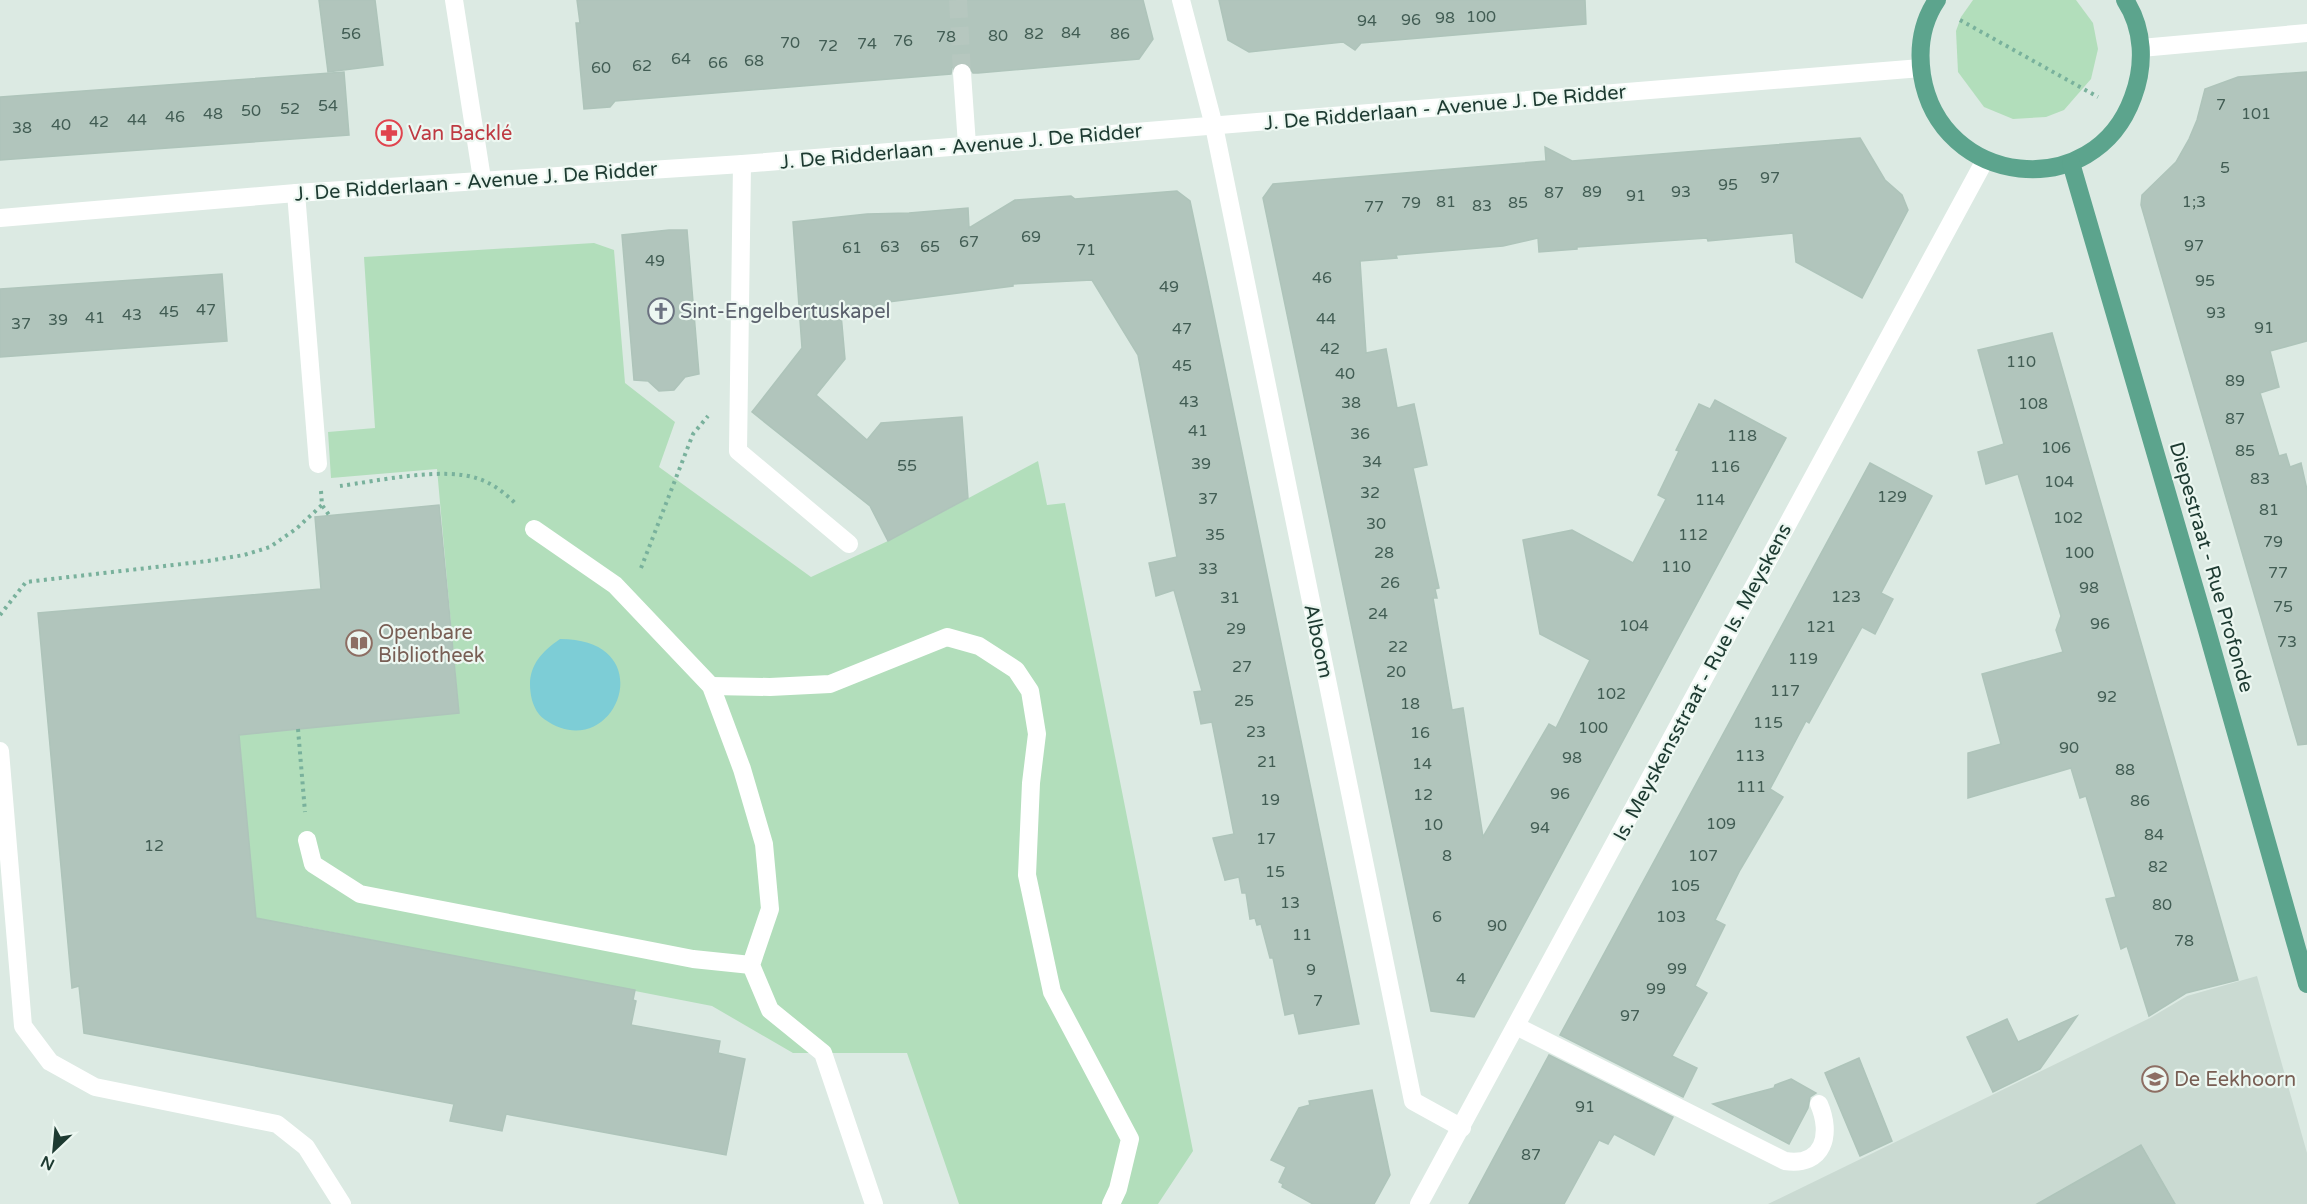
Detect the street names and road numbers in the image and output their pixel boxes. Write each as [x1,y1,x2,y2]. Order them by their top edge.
street label: J. De Ridderlaan - Avenue J. De Ridder [1263,80,1628,136]
street label: J. De Ridderlaan - Avenue J. De Ridder [779,119,1144,175]
street label: J. De Ridderlaan - Avenue J. De Ridder [294,157,659,207]
street label: Diepestraat - Rue Profonde [2164,439,2258,695]
street label: Is. Meyskensstraat - Rue Is. Meyskens [1609,520,1797,845]
street label: Alboom [1298,602,1338,680]

